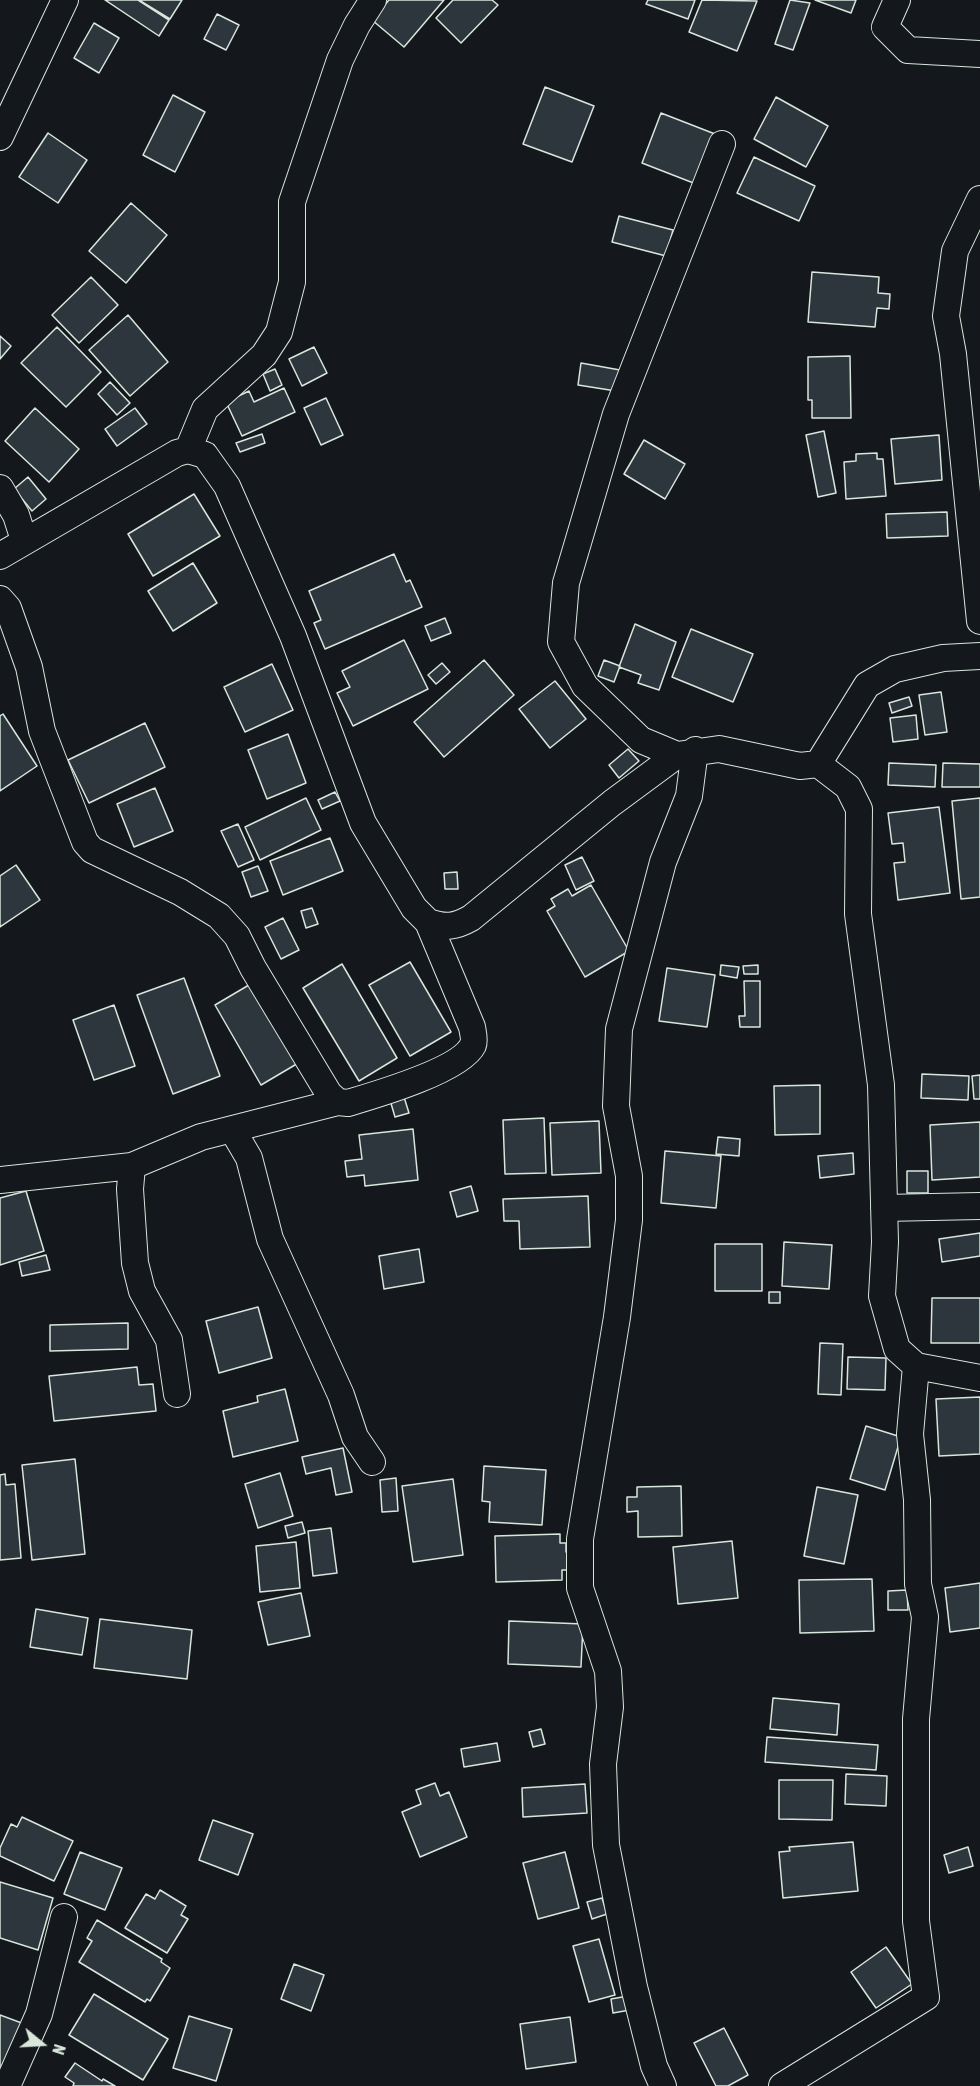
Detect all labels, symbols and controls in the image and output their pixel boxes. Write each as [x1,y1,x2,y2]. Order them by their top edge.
north arrow [12,2014,72,2074]
text: N [49,2042,69,2057]

